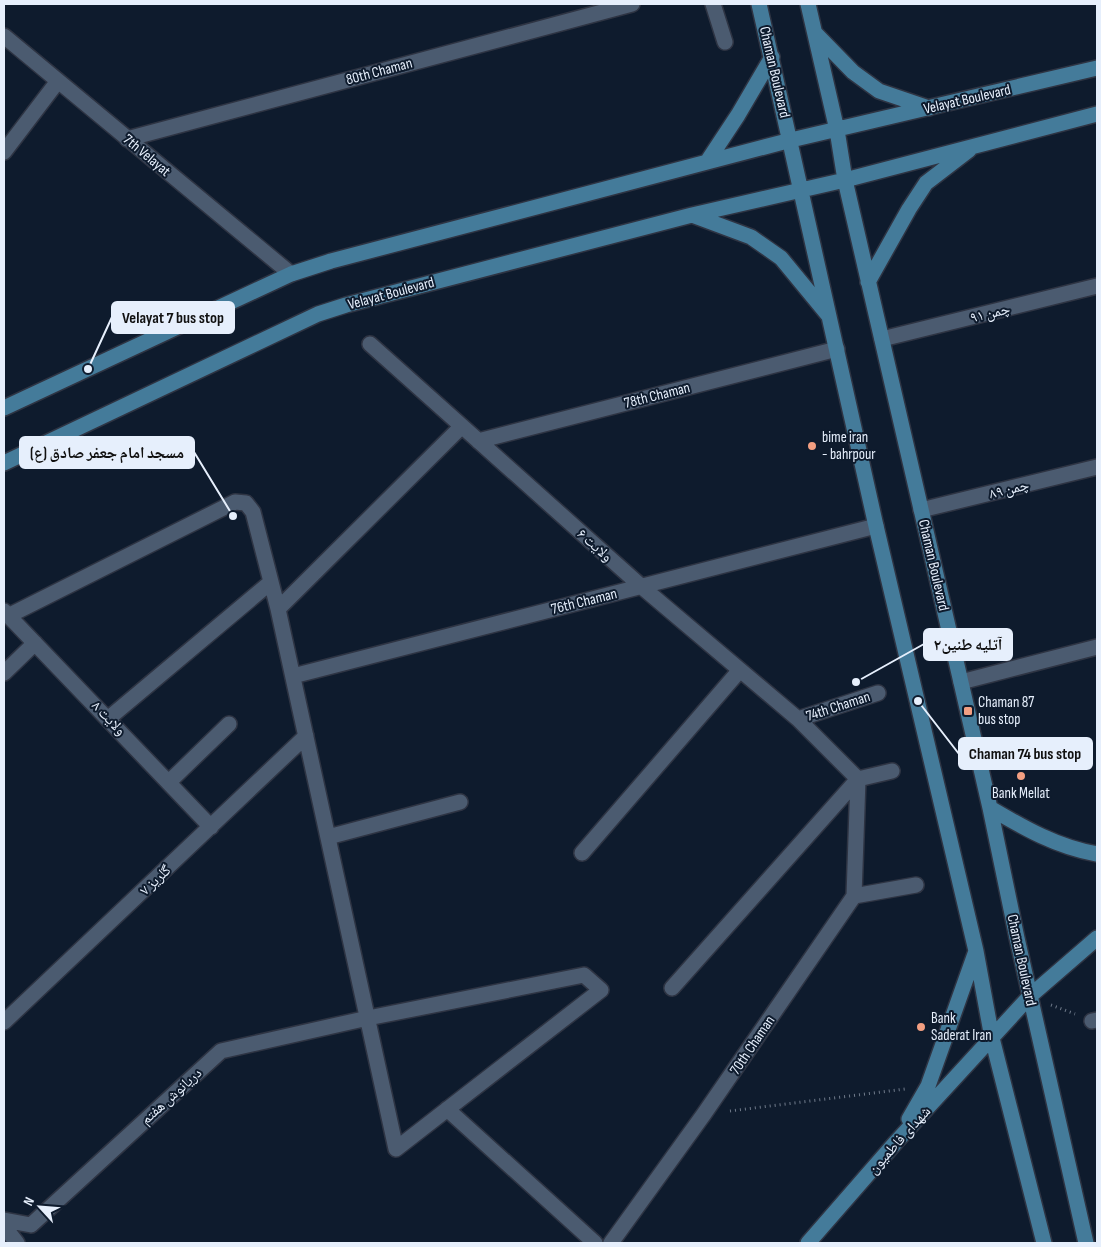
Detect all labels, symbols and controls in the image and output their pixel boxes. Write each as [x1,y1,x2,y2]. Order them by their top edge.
street label: Chaman Boulevard [755,25,794,120]
street label: 80th Chaman [344,54,414,89]
street label: Velayat Boulevard [922,80,1012,119]
street label: 7th Velayat [119,130,175,181]
street label: Velayat Boulevard [346,273,436,314]
street label: چمن ۹۱ [968,299,1012,328]
callout: Velayat 7 bus stop [112,302,234,333]
text: Velayat 7 bus stop [122,309,224,328]
street label: 78th Chaman [622,378,692,413]
place label: bime iran - bahrpour [822,428,876,464]
callout: مسجد امام جعفر صادق (ع) [20,437,194,468]
marker: bime iran - bahrpour [806,440,818,452]
text: مسجد امام جعفر صادق (ع) [30,444,184,464]
street label: چمن ۸۹ [987,475,1031,504]
street label: Chaman Boulevard [914,518,953,613]
street label: ولایت ۶ [573,524,616,566]
street label: 76th Chaman [549,584,619,619]
callout: آتلیه طنین۲ [924,629,1012,660]
text: آتلیه طنین۲ [934,636,1003,655]
street label: 74th Chaman [804,687,873,726]
place label: Chaman 87 bus stop [978,693,1034,729]
street label: ولایت ۸ [87,697,130,740]
marker: Chaman 87 bus stop [962,705,974,717]
callout: Chaman 74 bus stop [959,738,1092,769]
text: Chaman 74 bus stop [969,745,1081,764]
marker: Bank Mellat [1015,770,1027,782]
place label: Bank Mellat [992,784,1050,803]
street label: گلریز ۷ [136,861,175,900]
street label: Chaman Boulevard [1003,913,1040,1008]
place label: Bank Saderat Iran [931,1009,992,1045]
street label: 70th Chaman [726,1012,779,1079]
marker: Bank Saderat Iran [915,1021,927,1033]
street label: دریانوش هفتم [137,1064,206,1129]
street label: شهدای فاطمیون [864,1102,935,1178]
north arrow [15,1182,65,1232]
text: N [19,1194,38,1209]

